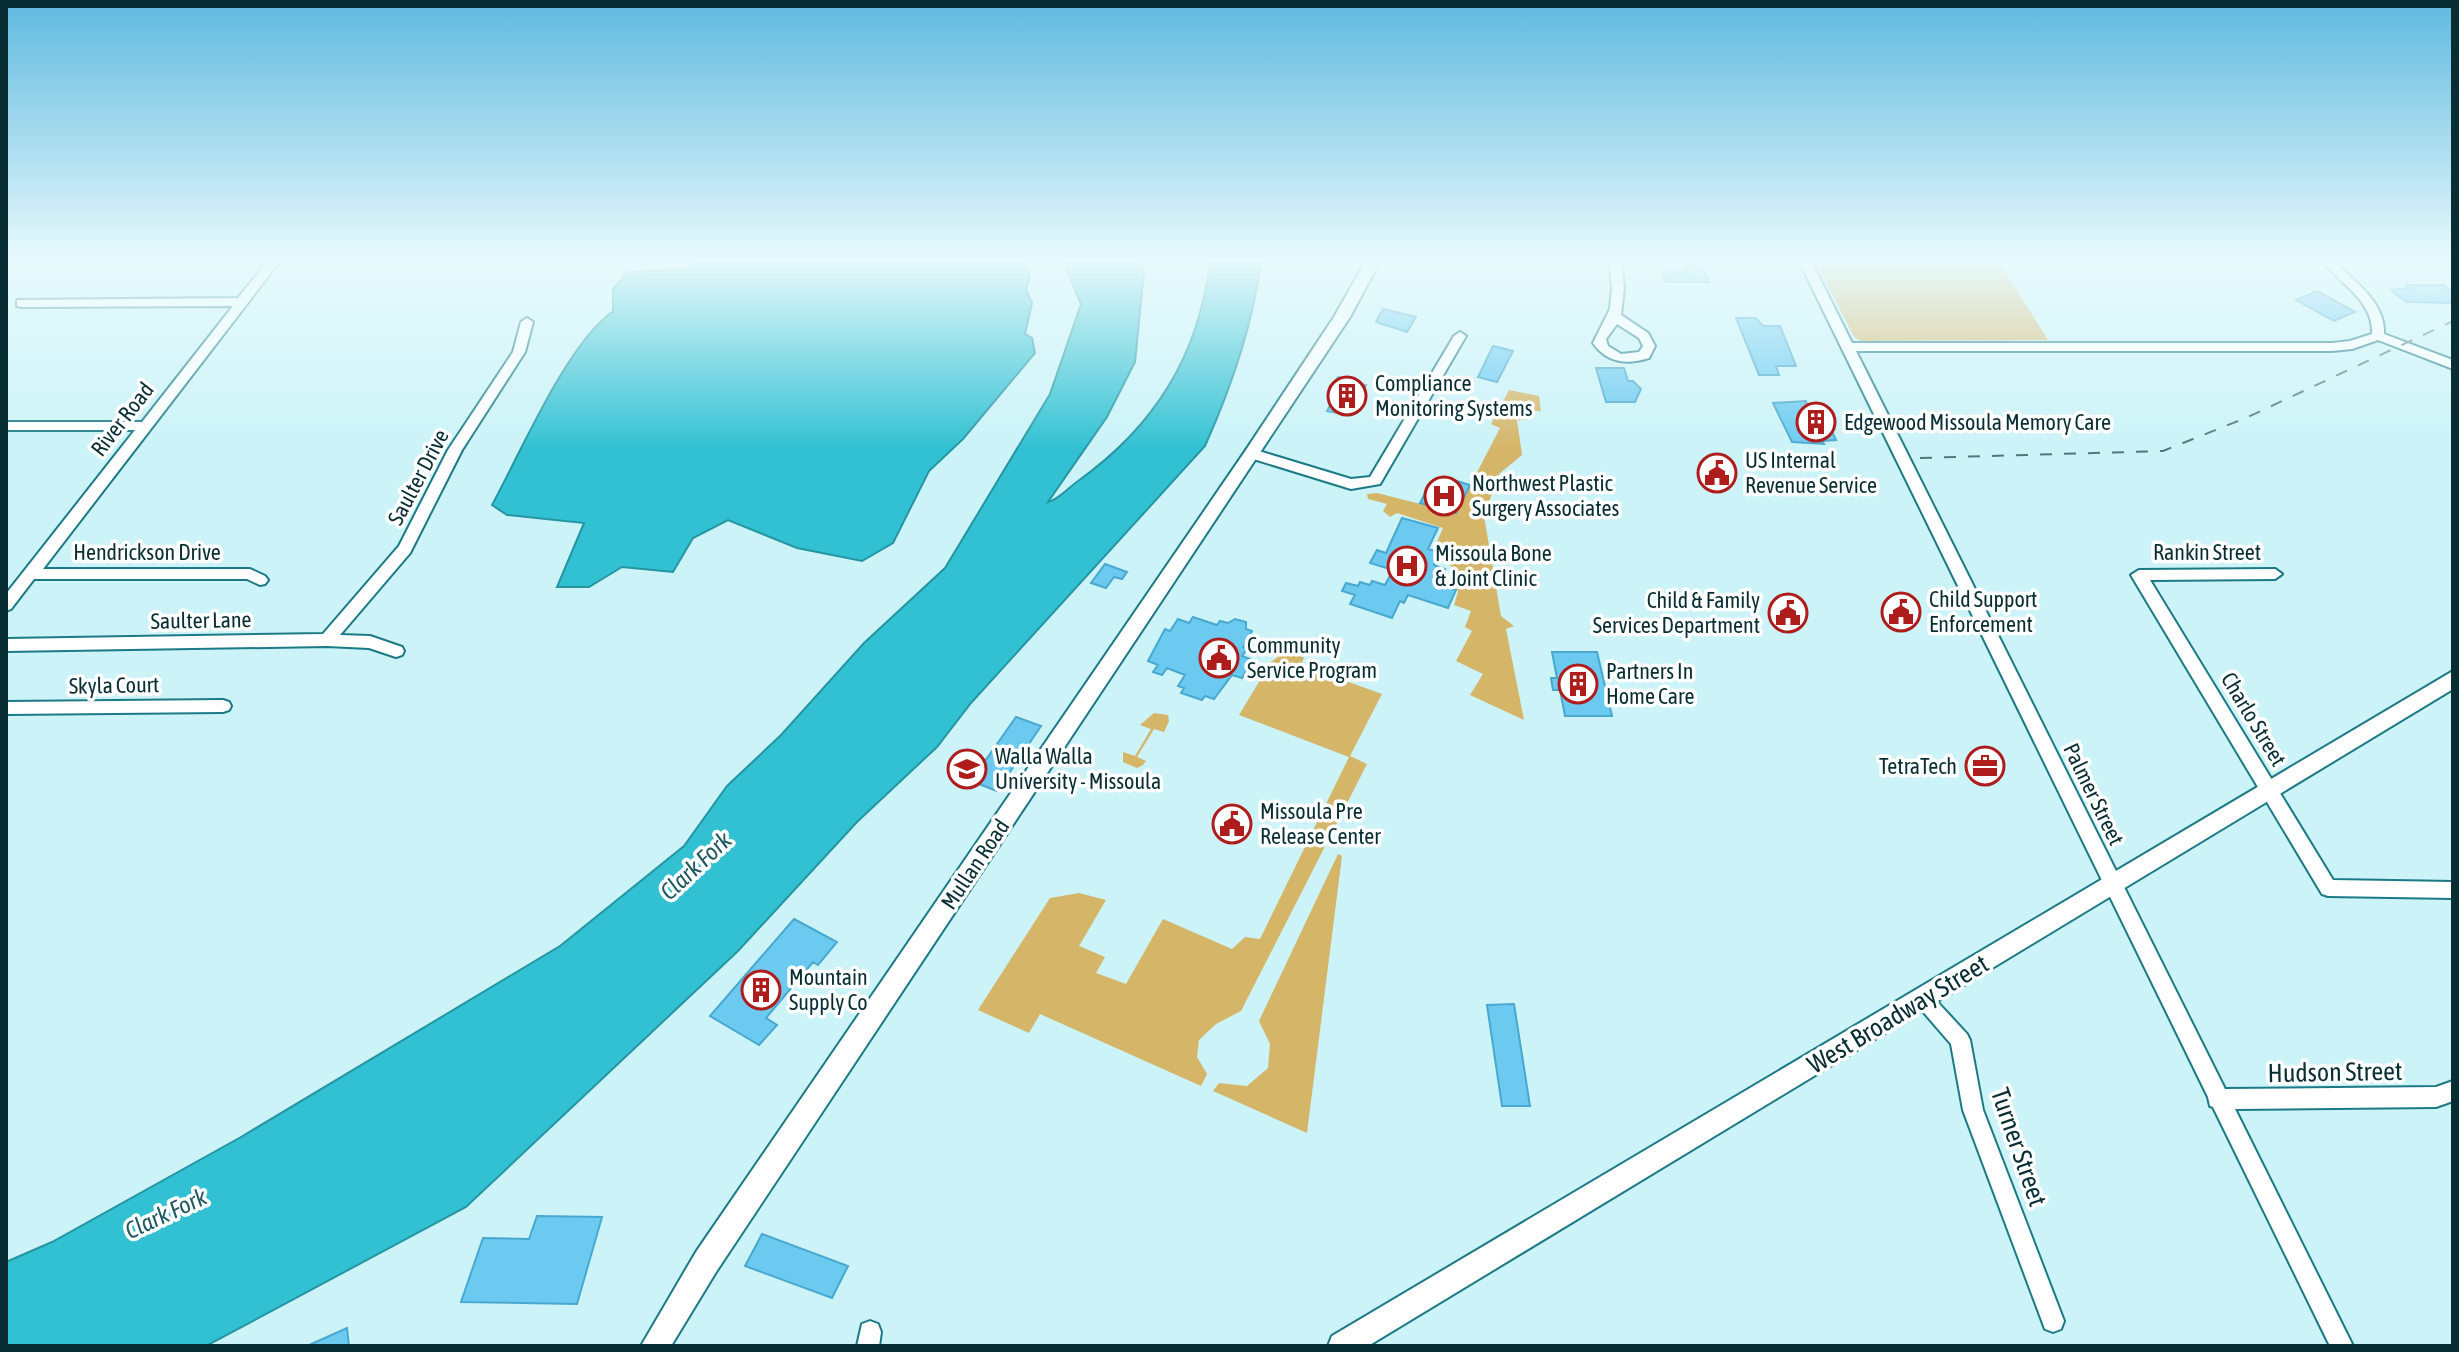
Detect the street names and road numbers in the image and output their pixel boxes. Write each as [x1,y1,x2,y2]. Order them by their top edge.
street label: River Road [85,377,159,461]
street label: Saulter Drive [382,425,454,529]
street label: Hendrickson Drive [73,539,221,565]
street label: Rankin Street [2153,539,2261,565]
street label: Saulter Lane [150,606,252,634]
street label: Charlo Street [2216,668,2292,770]
street label: Skyla Court [69,671,159,699]
street label: Palmer Street [2058,739,2130,849]
street label: Mullan Road [935,814,1015,914]
street label: West Broadway Street [1802,948,1994,1080]
street label: Hudson Street [2267,1056,2403,1088]
street label: Turner Street [1985,1084,2053,1210]

